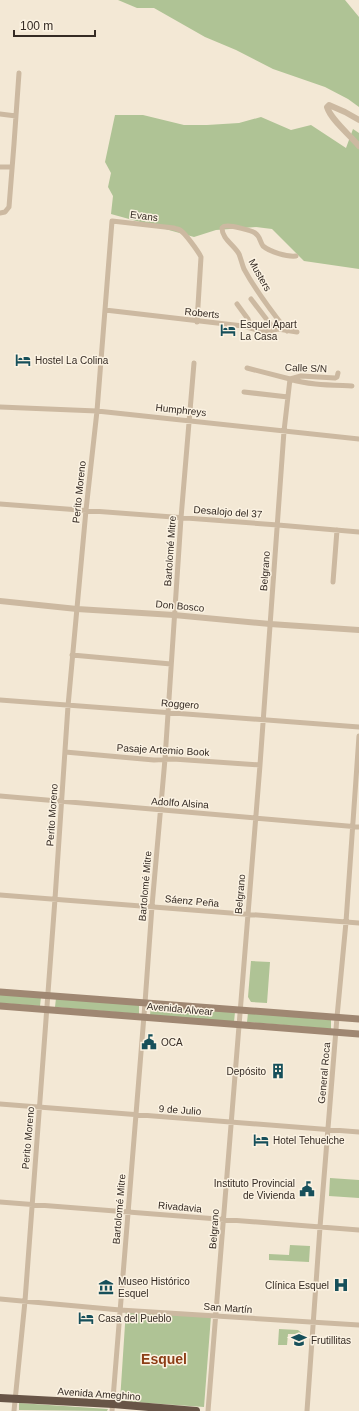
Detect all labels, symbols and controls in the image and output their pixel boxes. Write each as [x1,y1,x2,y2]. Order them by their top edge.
scale bar [14,12,95,38]
text: 100 m [20,19,53,33]
street label: Evans [130,209,158,223]
street label: Musters [247,257,273,293]
street label: Roberts [184,306,220,320]
place label: Esquel Apart La Casa [240,319,297,342]
hotel icon: Esquel Apart La Casa [219,321,237,339]
hotel icon: Hostel La Colina [14,351,32,369]
place label: Hostel La Colina [35,355,109,366]
street label: Calle S/N [285,362,327,374]
street label: Humphreys [155,402,207,418]
street label: Perito Moreno [70,460,88,524]
street label: Desalojo del 37 [193,504,263,520]
street label: Bartolomé Mitre [162,515,178,587]
street label: Belgrano [258,550,272,591]
street label: Don Bosco [155,598,205,614]
street label: Roggero [160,697,200,711]
street label: Pasaje Artemio Book [116,742,211,758]
street label: Perito Moreno [44,783,60,847]
street label: Adolfo Alsina [151,795,210,811]
street label: Bartolomé Mitre [136,850,154,922]
street label: Belgrano [233,873,247,914]
street label: Sáenz Peña [164,893,220,909]
street label: Avenida Alvear [146,1001,214,1017]
public building icon: OCA [140,1033,158,1051]
place label: OCA [161,1037,183,1048]
street label: General Roca [316,1041,332,1104]
building icon: Depósito [269,1062,287,1080]
place label: Depósito [227,1066,266,1077]
street label: 9 de Julio [158,1103,202,1117]
street label: Perito Moreno [20,1106,36,1170]
hotel icon: Hotel Tehuelche [252,1131,270,1149]
place label: Hotel Tehuelche [273,1135,345,1146]
street label: Bartolomé Mitre [110,1173,128,1245]
place label: Instituto Provincial de Vivienda [214,1178,295,1201]
public building icon: Instituto Provincial de Vivienda [298,1180,316,1198]
street label: Rivadavia [158,1200,203,1214]
street label: Belgrano [207,1208,221,1249]
place label: Museo Histórico Esquel [118,1276,190,1299]
hospital icon: Clínica Esquel [332,1276,350,1294]
museum icon: Museo Histórico Esquel [97,1278,115,1296]
place label: Clínica Esquel [265,1280,329,1291]
street label: San Martín [203,1301,253,1315]
hotel icon: Casa del Pueblo [77,1309,95,1327]
place label: Casa del Pueblo [98,1313,172,1324]
school or university icon: Frutillitas [290,1331,308,1349]
place label: Frutillitas [311,1335,351,1346]
district label: Esquel [141,1351,187,1367]
street label: Avenida Ameghino [57,1386,141,1402]

